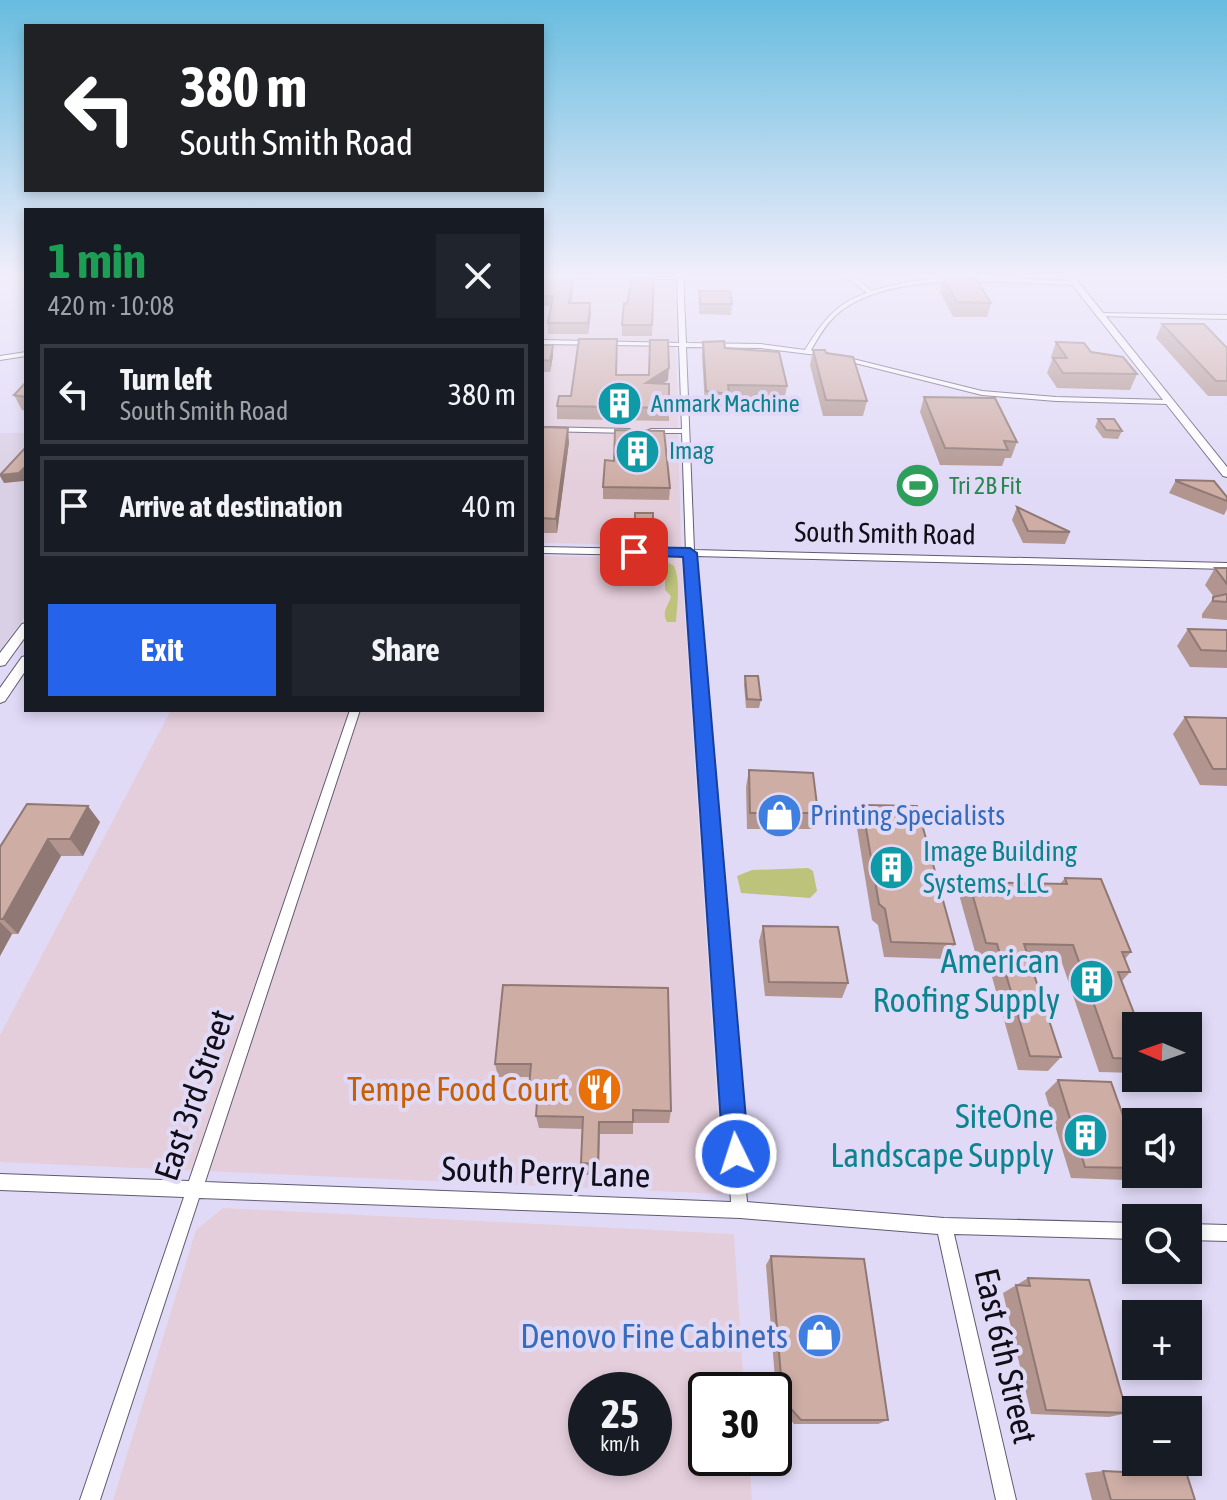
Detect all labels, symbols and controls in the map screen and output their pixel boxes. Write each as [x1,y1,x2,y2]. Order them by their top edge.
text: 380 m [180,55,307,119]
icon: left [48,56,152,160]
text: South Smith Road [180,121,413,163]
text: 1 min [48,233,146,288]
button: close [436,234,520,318]
text: 420 m · 10:08 [48,291,174,321]
text: Turn left [120,362,212,396]
icon: left [52,372,96,416]
text: 380 m [448,377,516,411]
building icon: Anmark Machine [596,380,644,428]
place label: Anmark Machine [651,390,800,417]
text: South Smith Road [120,396,288,426]
building icon: Imag [614,427,662,475]
place label: Imag [669,437,715,464]
sports icon: Tri 2B Fit [894,462,942,510]
place label: Tri 2B Fit [949,472,1022,499]
icon: arrive [52,484,96,528]
text: Arrive at destination [120,489,342,523]
text: 40 m [462,489,516,523]
street label: South Smith Road [794,515,976,551]
pin [600,518,668,586]
icon: arrive [612,530,656,574]
button: Exit [48,604,276,696]
button: Share [292,604,520,696]
shop icon: Printing Specialists [755,791,803,839]
place label: Printing Specialists [810,799,1005,831]
place label: Image Building Systems, LLC [923,835,1077,899]
building icon: Image Building Systems, LLC [868,843,916,891]
place label: American Roofing Supply [872,941,1060,1019]
building icon: American Roofing Supply [1067,957,1115,1005]
street label: East 3rd Street [146,1004,241,1185]
north arrow [1122,1012,1202,1092]
map controls [1122,1012,1202,1476]
restaurant icon: Tempe Food Court [576,1065,624,1113]
place label: Tempe Food Court [347,1069,569,1108]
place label: SiteOne Landscape Supply [830,1096,1054,1174]
button: sound [1122,1108,1202,1188]
position arrow [694,1112,778,1196]
building icon: SiteOne Landscape Supply [1061,1112,1109,1160]
street label: South Perry Lane [441,1148,651,1195]
button: search [1122,1204,1202,1284]
street label: East 6th Street [967,1265,1046,1447]
button: + [1122,1300,1202,1380]
shop icon: Denovo Fine Cabinets [795,1312,843,1360]
place label: Denovo Fine Cabinets [520,1316,788,1355]
speed limit sign: 30 [688,1372,792,1476]
text: 25 [601,1391,639,1436]
button: − [1122,1396,1202,1476]
text: km/h [600,1432,640,1455]

